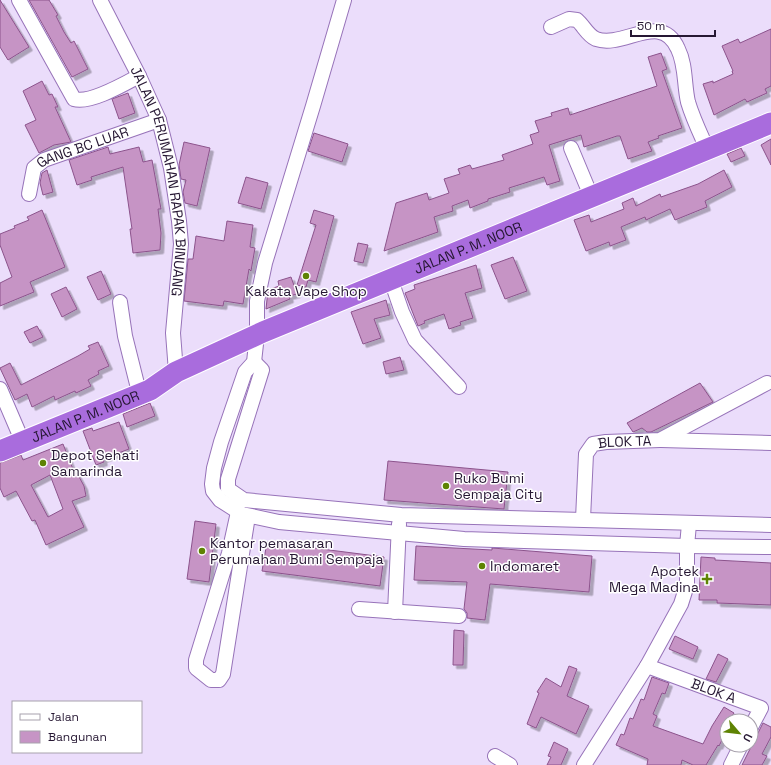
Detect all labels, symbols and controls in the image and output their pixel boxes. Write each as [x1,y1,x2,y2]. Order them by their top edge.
scale bar [631,12,715,38]
text: 50 m [637,18,665,34]
street label: JALAN PERUMAHAN RAPAK BINUANG [126,63,190,297]
street label: GANG BC LUAR [33,122,131,172]
street label: JALAN P. M. NOOR [411,217,525,278]
marker: Kakata Vape Shop [301,271,311,281]
place label: Kakata Vape Shop [245,282,367,300]
street label: JALAN P. M. NOOR [28,386,142,446]
street label: BLOK TA [596,431,652,452]
place label: Depot Sehati Samarinda [51,446,139,480]
marker: Depot Sehati Samarinda [38,458,48,468]
place label: Ruko Bumi Sempaja City [454,469,543,503]
marker: Ruko Bumi Sempaja City [441,481,451,491]
place label: Kantor pemasaran Perumahan Bumi Sempaja [210,534,384,568]
marker: Kantor pemasaran Perumahan Bumi Sempaja [197,546,207,556]
place label: Indomaret [490,557,559,575]
marker: Indomaret [477,561,487,571]
place label: Apotek Mega Madina [609,562,699,596]
marker: Apotek Mega Madina [702,574,712,584]
street label: BLOK A [689,674,739,707]
legend [12,701,142,753]
text: Jalan [48,709,79,725]
north arrow [719,713,759,753]
text: Bangunan [48,729,107,745]
text: U [740,731,756,744]

